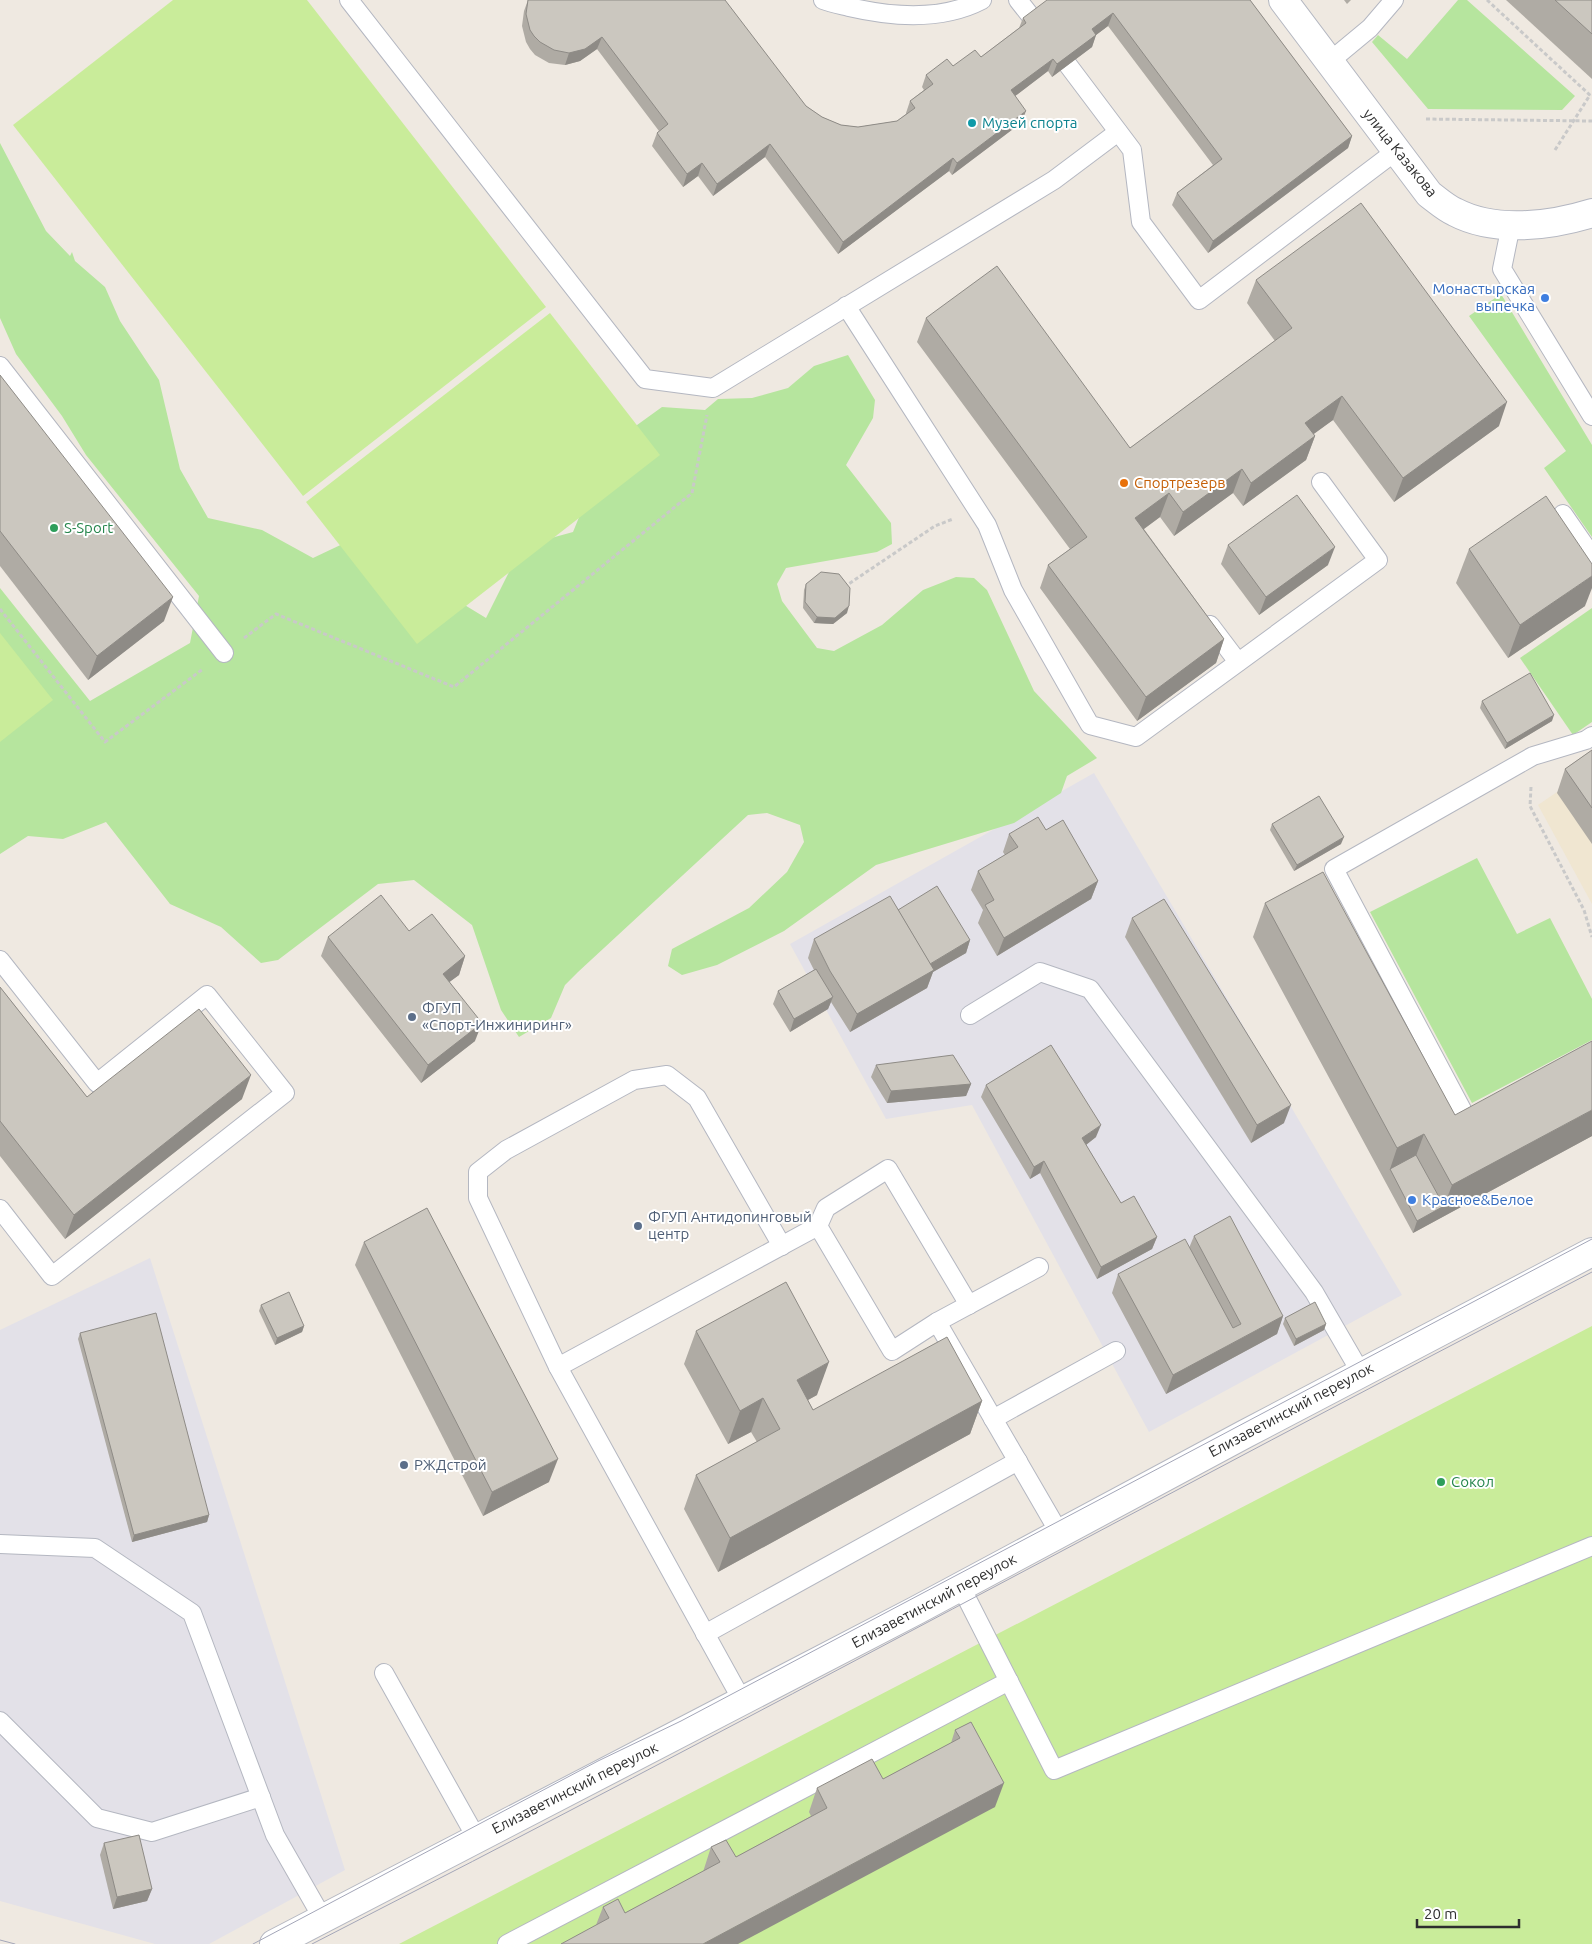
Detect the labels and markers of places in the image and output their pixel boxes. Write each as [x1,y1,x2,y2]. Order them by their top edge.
place label: Музей спорта [982,114,1078,131]
marker: Музей спорта [966,117,978,129]
place label: Монастырская выпечка [1432,280,1535,314]
marker: Монастырская выпечка [1539,292,1551,304]
place label: Спортрезерв [1134,474,1226,491]
marker: Спортрезерв [1118,477,1130,489]
place label: S-Sport [64,519,113,536]
marker: S-Sport [48,522,60,534]
place label: ФГУП «Спорт-Инжиниринг» [422,999,572,1033]
marker: ФГУП «Спорт-Инжиниринг» [406,1011,418,1023]
place label: Красное&Белое [1422,1191,1534,1208]
marker: Красное&Белое [1406,1194,1418,1206]
place label: ФГУП Антидопинговый центр [648,1208,812,1242]
marker: ФГУП Антидопинговый центр [632,1220,644,1232]
place label: РЖДстрой [414,1456,487,1473]
marker: РЖДстрой [398,1459,410,1471]
place label: Сокол [1451,1473,1494,1490]
marker: Сокол [1435,1476,1447,1488]

